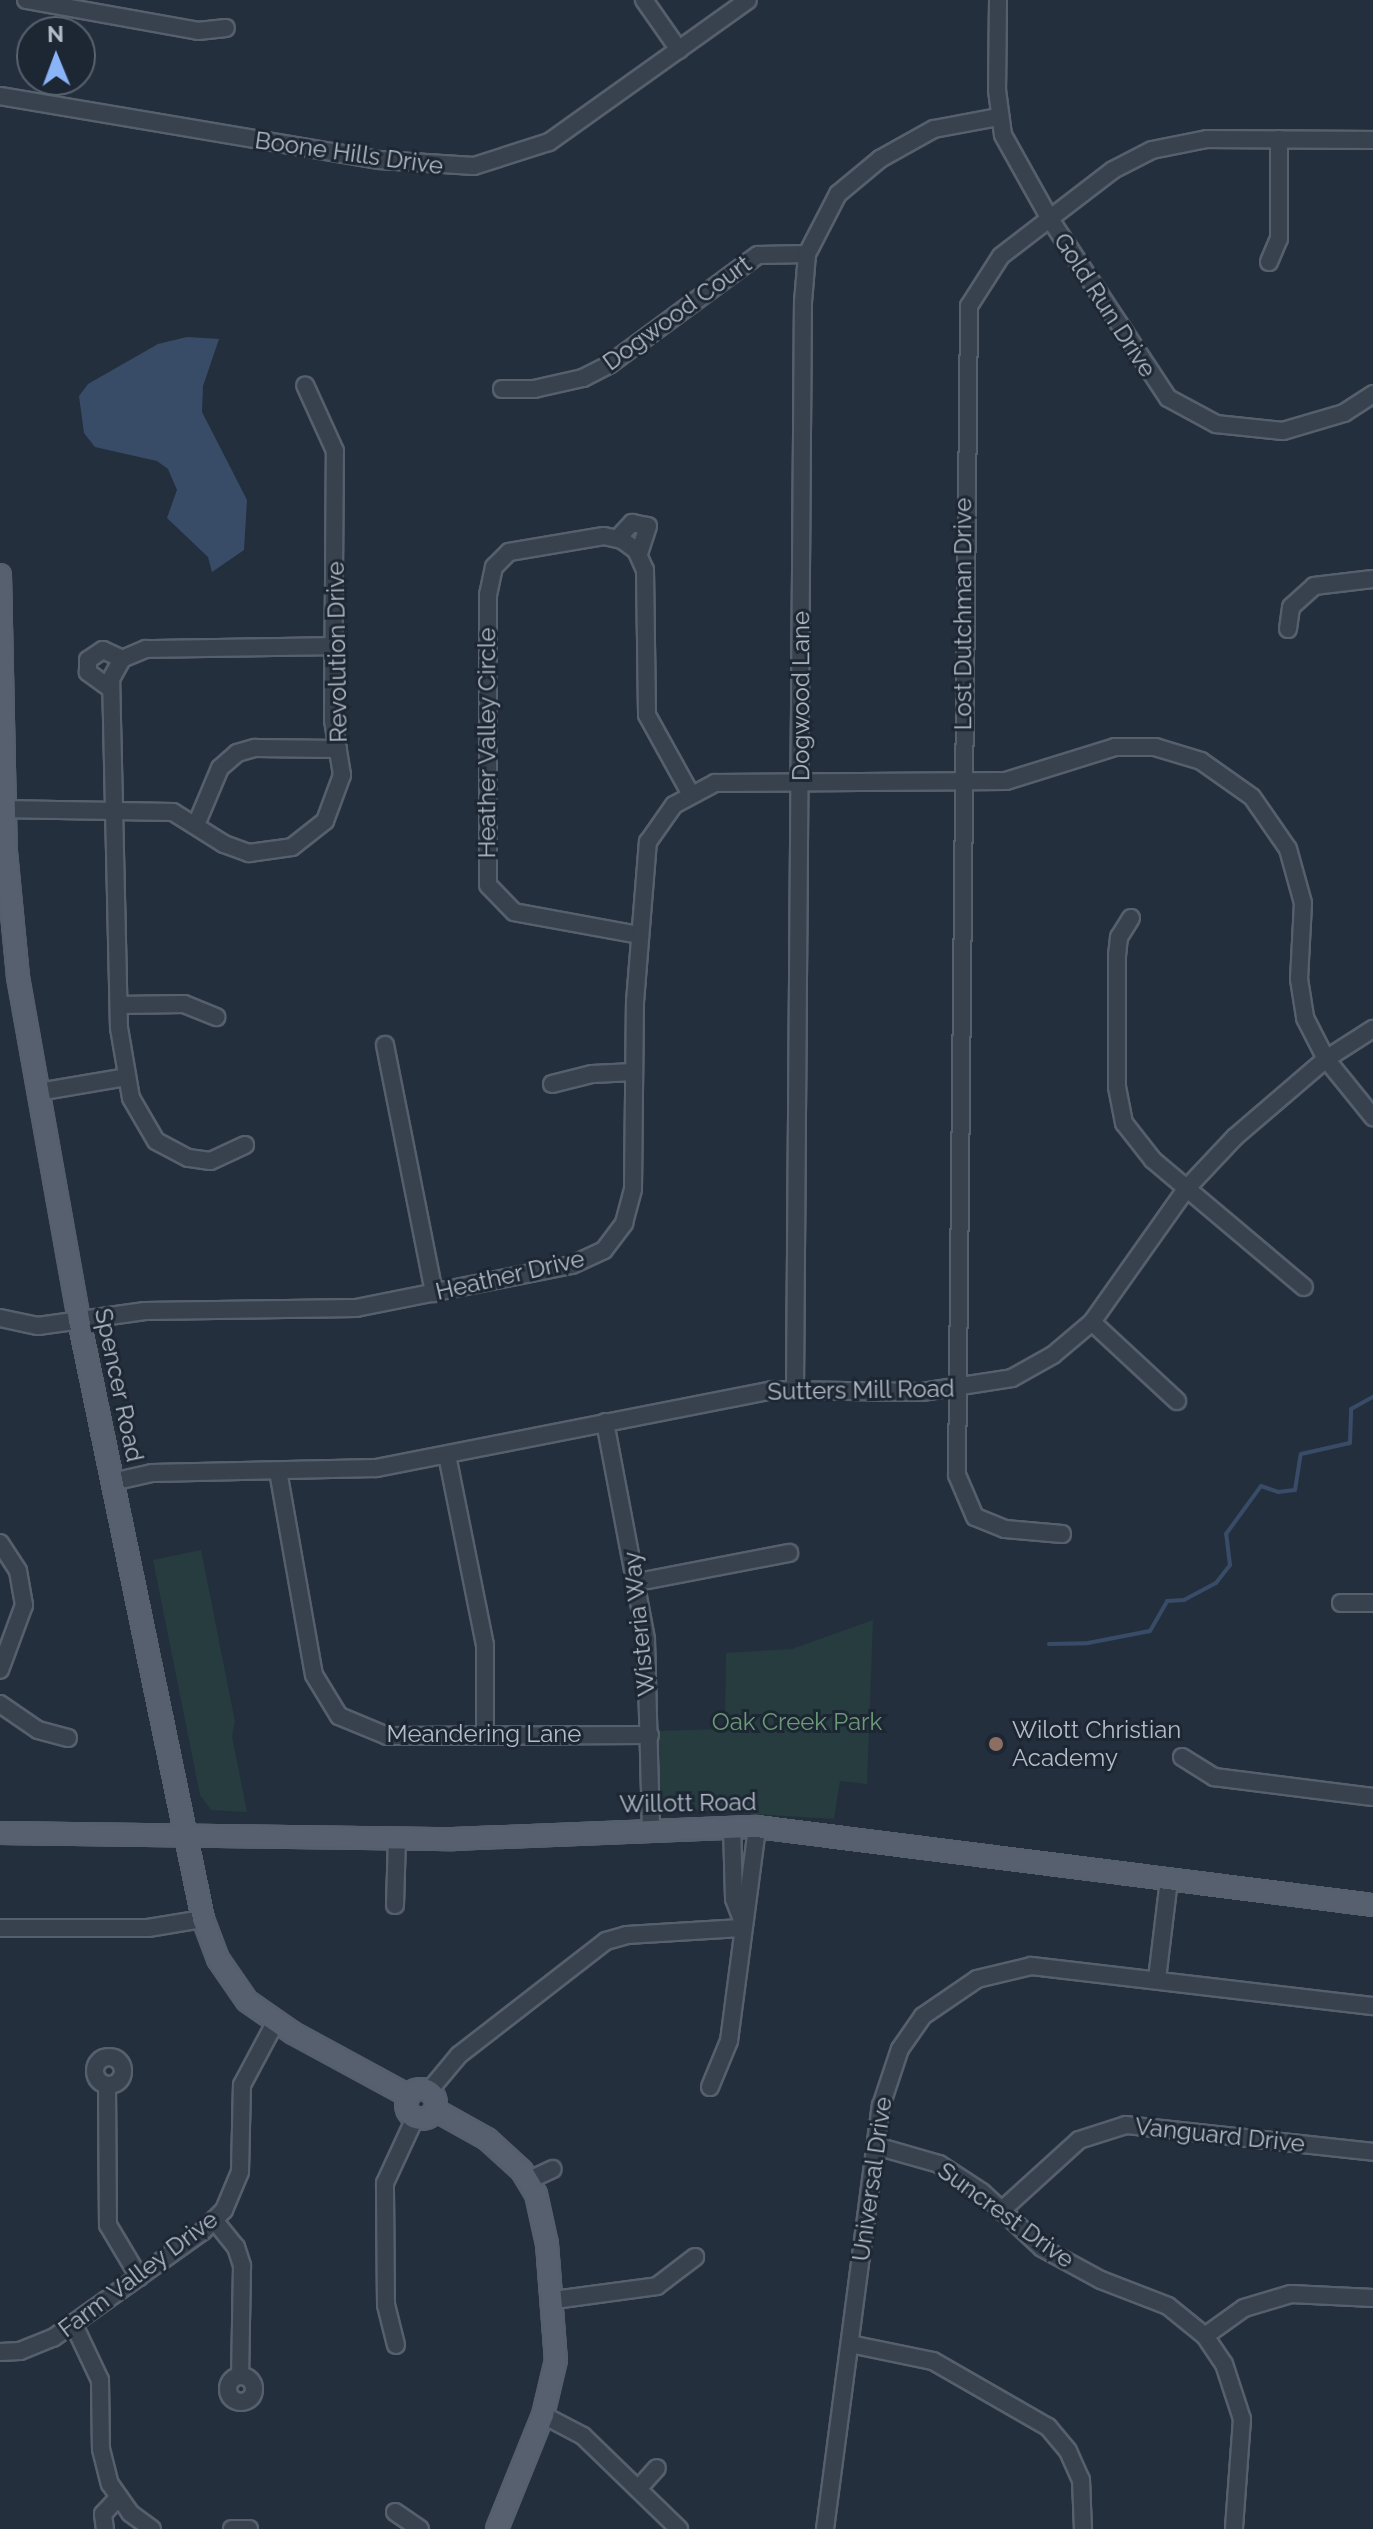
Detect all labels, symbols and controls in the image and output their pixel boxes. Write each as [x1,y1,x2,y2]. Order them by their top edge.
north arrow [16,16,96,96]
text: N [47,21,64,47]
street label: Boone Hills Drive [253,126,445,180]
street label: Gold Run Drive [1048,227,1162,383]
street label: Dogwood Court [597,250,757,376]
street label: Lost Dutchman Drive [949,498,977,730]
street label: Revolution Drive [321,561,353,743]
street label: Dogwood Lane [787,611,815,781]
street label: Heather Valley Circle [473,627,501,859]
street label: Heather Drive [432,1244,588,1306]
street label: Spencer Road [89,1305,149,1465]
street label: Sutters Mill Road [767,1374,955,1406]
street label: Wisteria Way [617,1550,661,1698]
park label: Oak Creek Park [712,1708,882,1736]
place label: Wilott Christian Academy [1012,1716,1181,1772]
street label: Meandering Lane [387,1720,581,1748]
marker: Wilott Christian Academy [987,1735,1005,1753]
street label: Willott Road [619,1787,757,1819]
street label: Universal Drive [846,2094,898,2264]
street label: Vanguard Drive [1134,2112,1306,2158]
street label: Suncrest Drive [932,2156,1080,2274]
street label: Farm Valley Drive [52,2204,224,2344]

